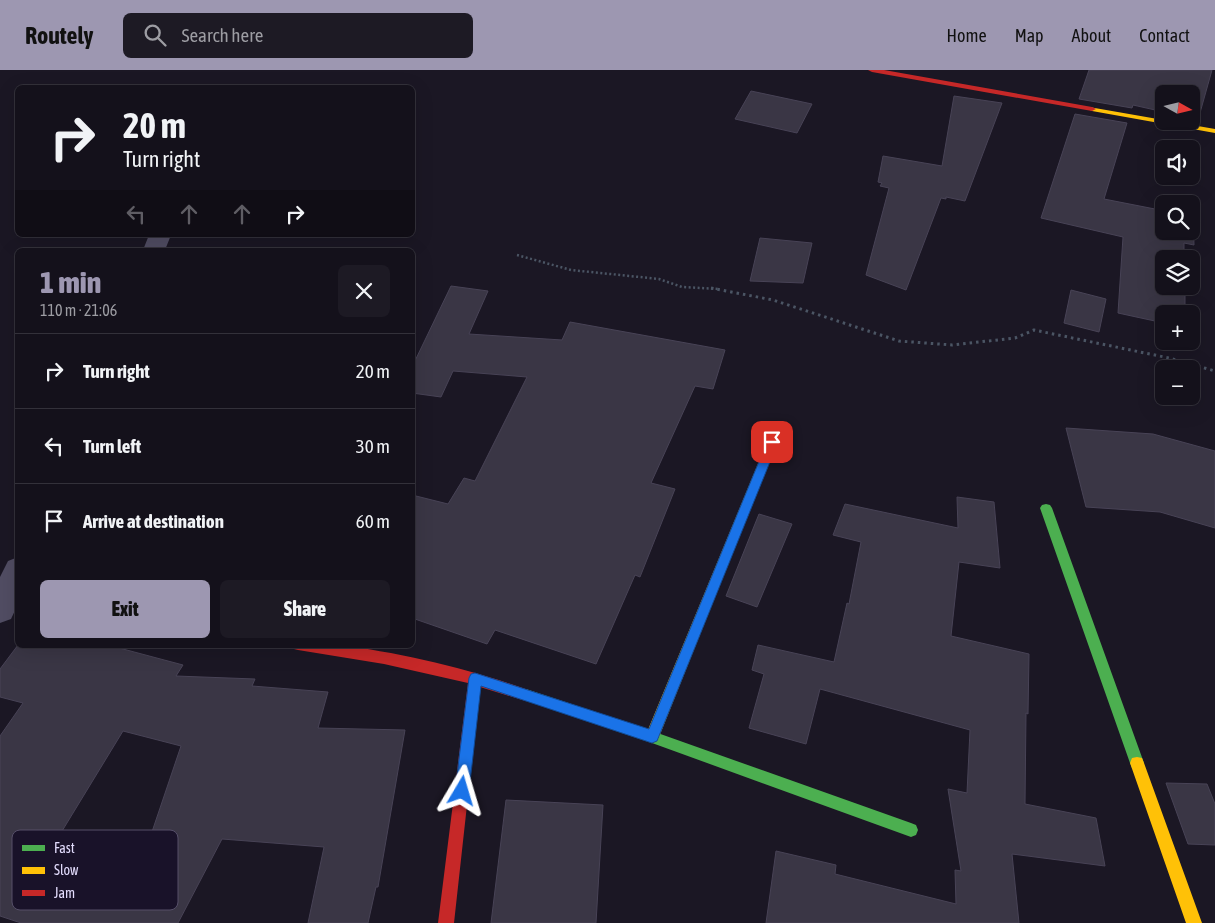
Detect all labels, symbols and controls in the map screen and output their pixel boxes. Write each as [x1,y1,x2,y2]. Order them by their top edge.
search box [123,13,473,58]
icon: search [141,21,169,49]
text: Routely [25,22,93,49]
text: Search here [181,24,263,46]
text: Home [947,25,987,46]
text: Map [1015,25,1044,46]
text: About [1072,25,1111,46]
text: Contact [1139,25,1190,46]
north arrow [1155,85,1200,130]
map controls [1155,85,1200,405]
icon: right [40,105,105,170]
text: 20 m [123,105,186,145]
button: sound [1155,140,1200,185]
text: Turn right [123,146,200,172]
button: search [1155,195,1200,240]
icon: left [122,200,150,228]
icon: ahead [175,200,203,228]
icon: ahead [228,200,256,228]
icon: right [281,200,309,228]
button: layers [1155,250,1200,295]
text: 1 min [40,265,101,299]
button: close [338,265,390,317]
text: 110 m · 21:06 [40,301,117,319]
button: + [1155,305,1200,350]
icon: right [40,357,68,385]
text: Turn right [83,360,150,382]
text: 20 m [356,360,390,382]
button: − [1155,360,1200,405]
pin [751,421,793,463]
icon: arrive [758,428,786,456]
icon: left [40,432,68,460]
text: Turn left [83,435,141,457]
text: 30 m [356,435,390,457]
icon: arrive [40,507,68,535]
text: Arrive at destination [83,510,224,532]
text: 60 m [356,510,390,532]
button: Exit [40,580,210,638]
button: Share [220,580,390,638]
position arrow [435,764,487,816]
legend [12,830,178,910]
text: Fast [54,840,75,856]
text: Slow [54,862,79,878]
text: Jam [54,885,75,901]

